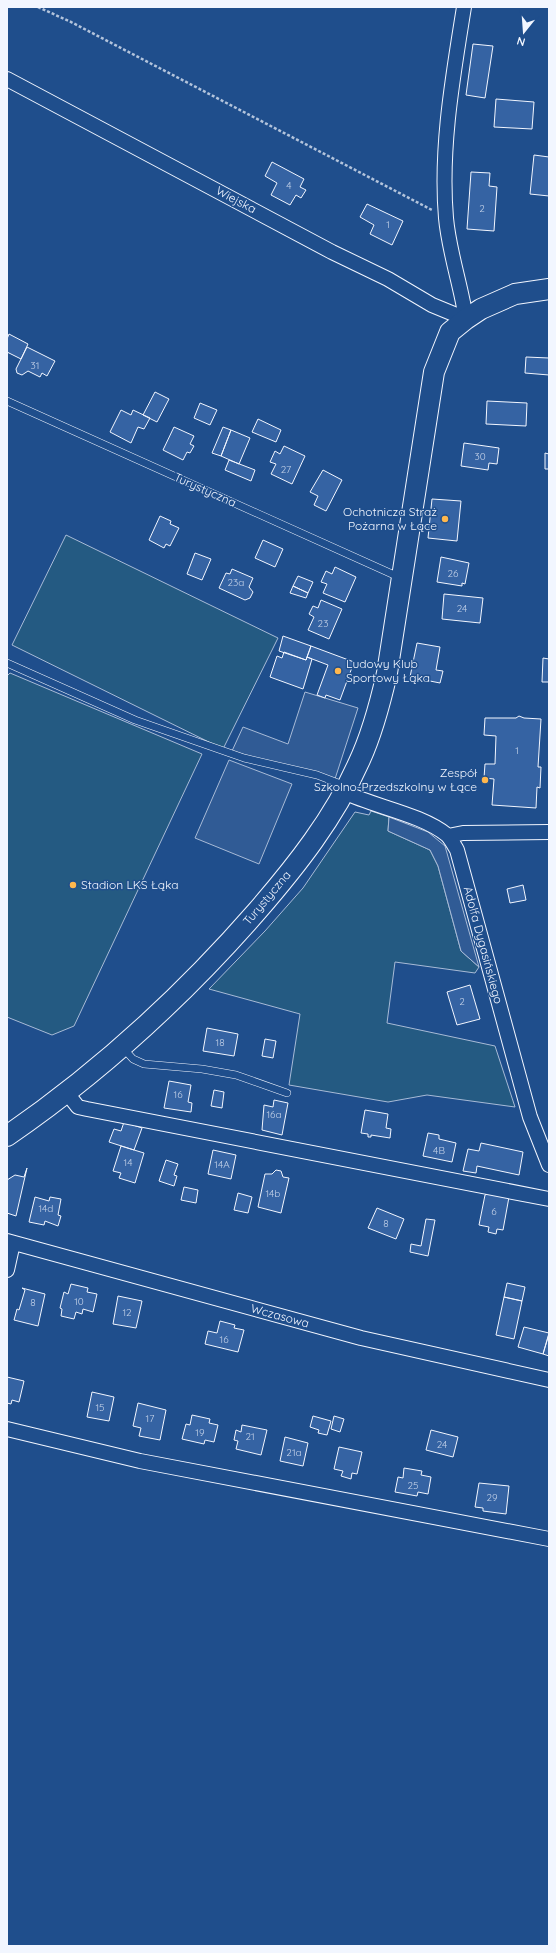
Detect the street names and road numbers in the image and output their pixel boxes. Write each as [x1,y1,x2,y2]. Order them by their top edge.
street label: Wiejska [214,183,259,216]
street label: Turystyczna [172,469,239,510]
street label: Turystyczna [239,867,294,928]
street label: Adolfa Dygasińskiego [461,885,506,1005]
street label: Wczasowa [249,1301,311,1331]

